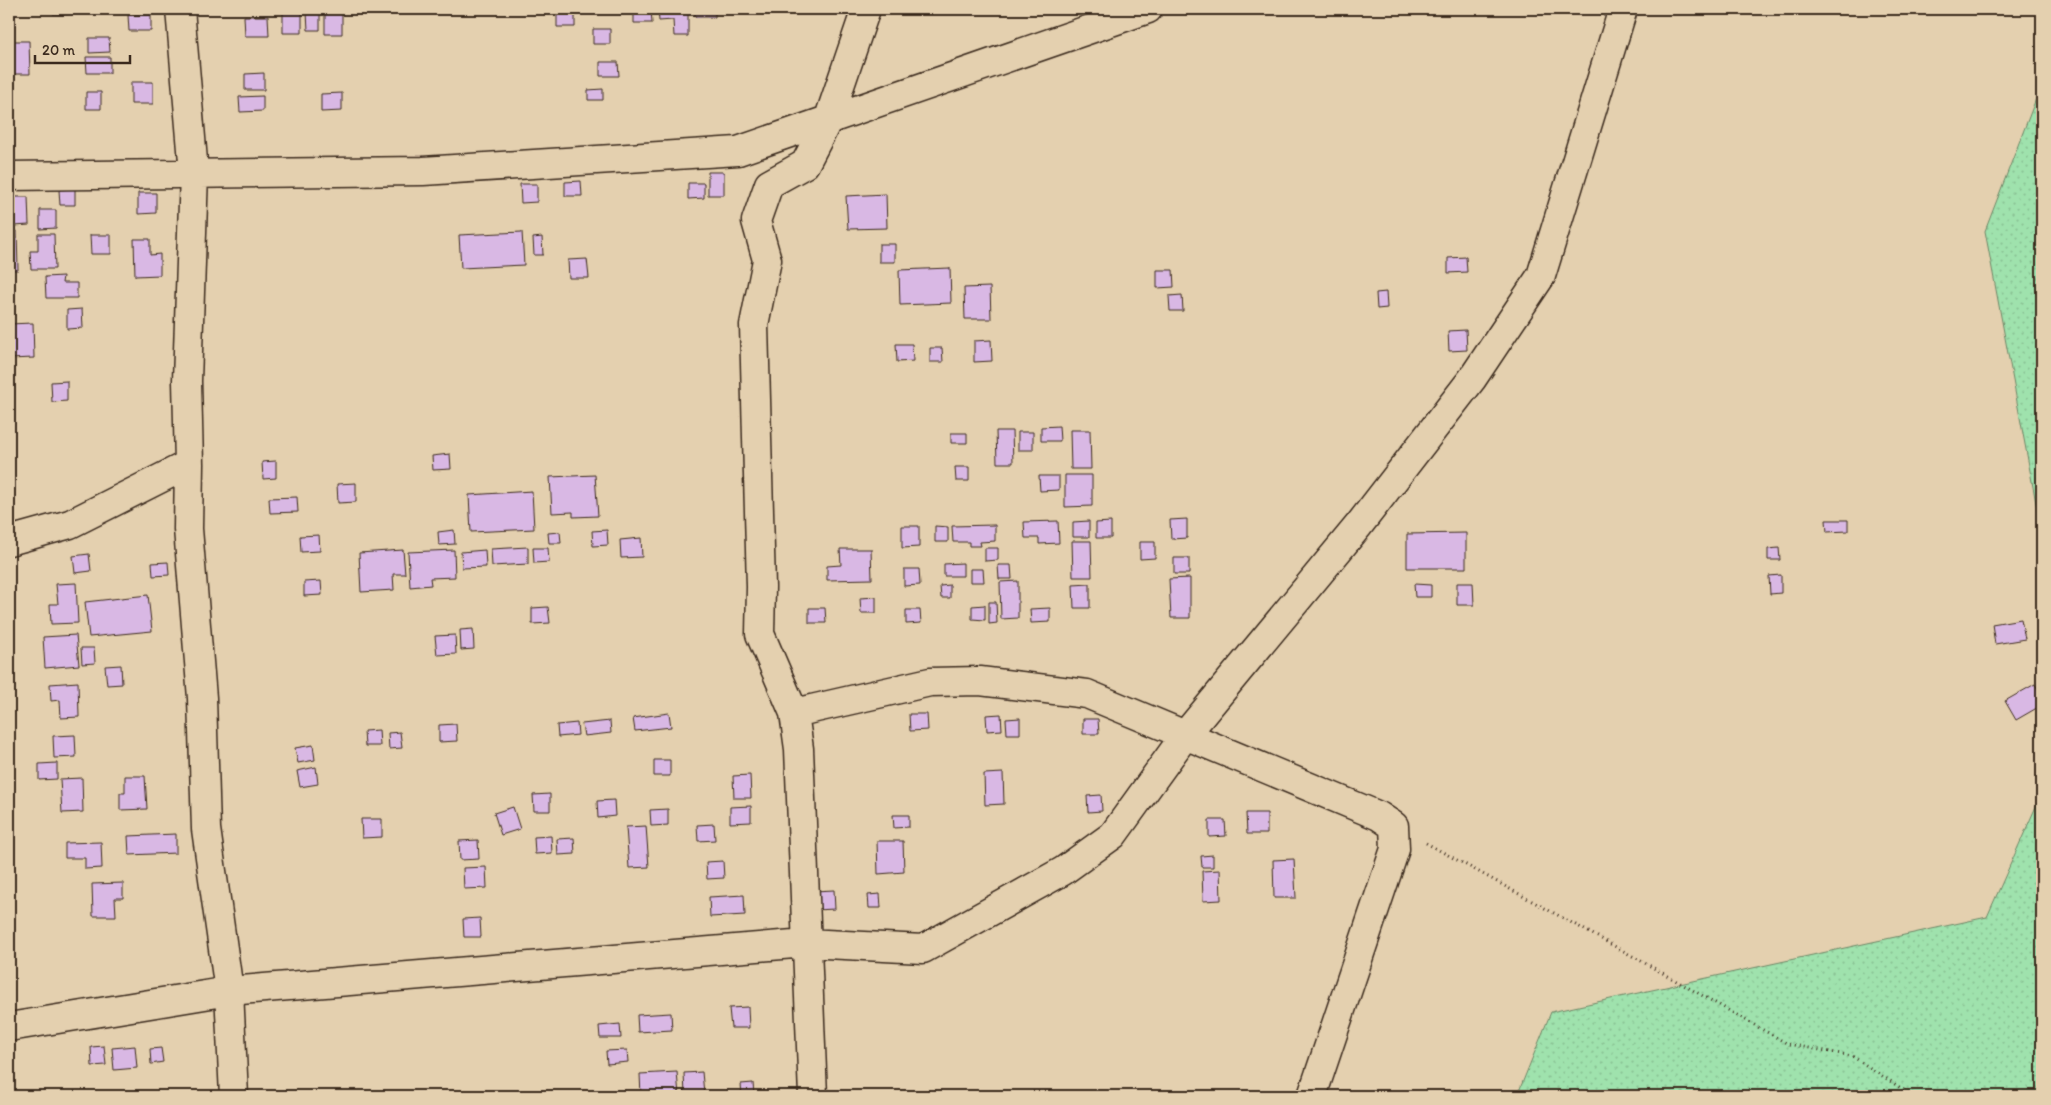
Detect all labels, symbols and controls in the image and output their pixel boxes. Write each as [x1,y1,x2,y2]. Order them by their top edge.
scale bar [35,32,130,64]
text: 20 m [42,41,76,59]

